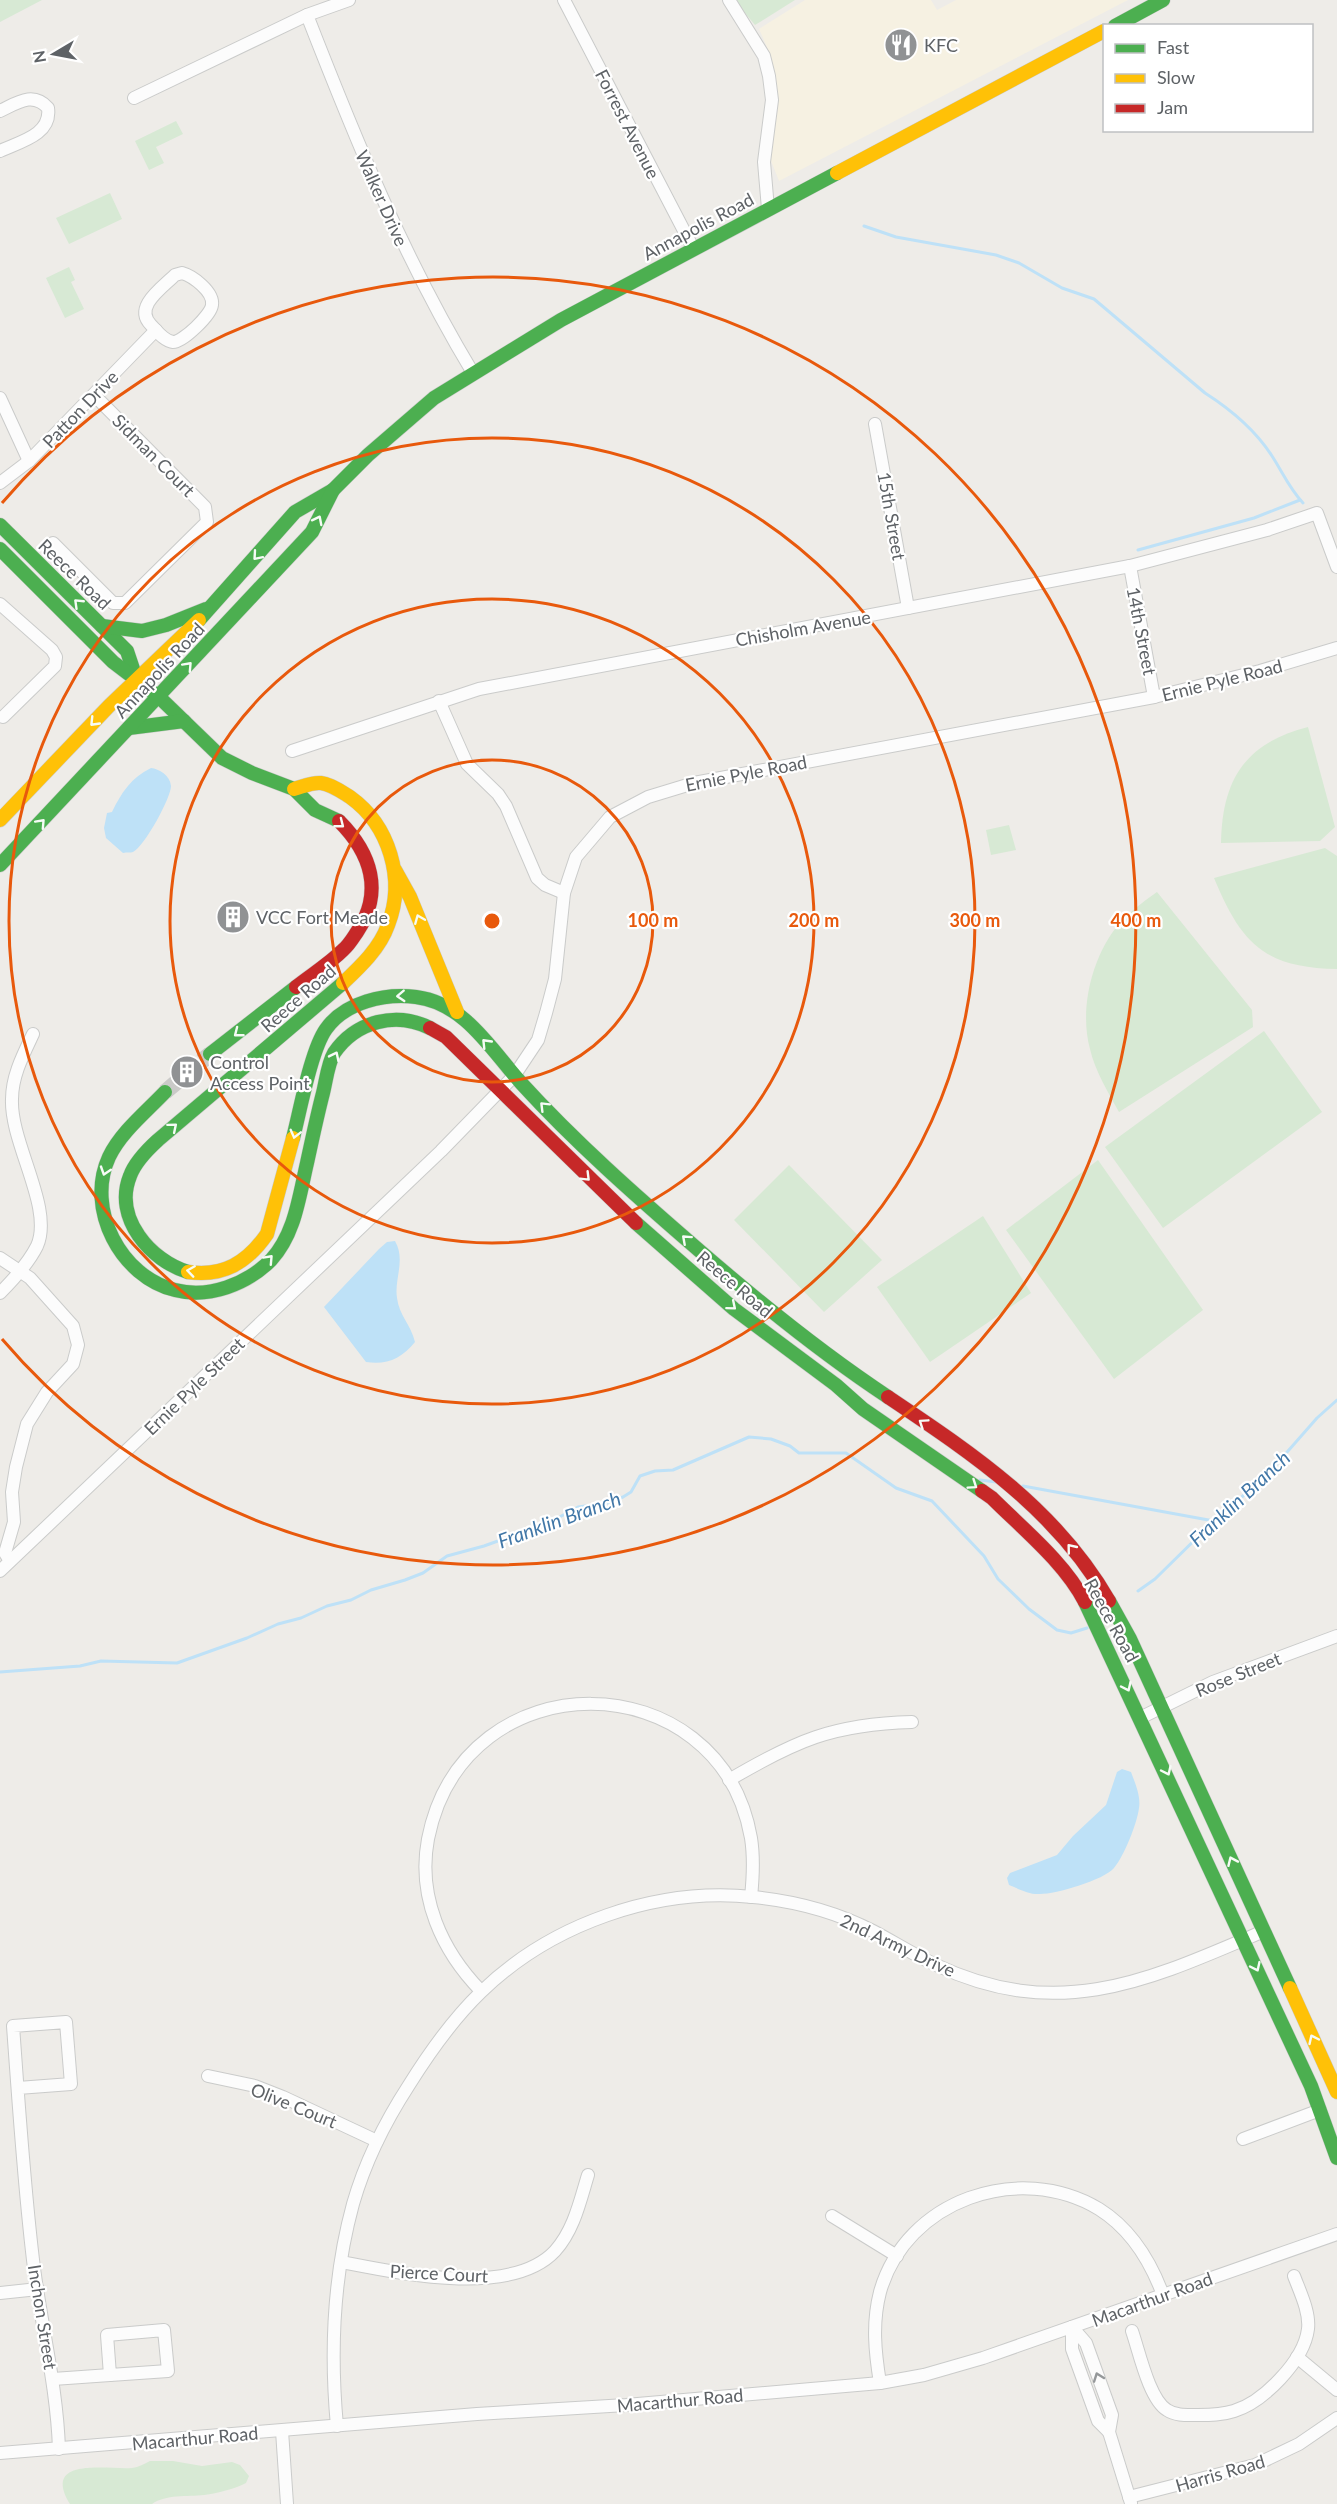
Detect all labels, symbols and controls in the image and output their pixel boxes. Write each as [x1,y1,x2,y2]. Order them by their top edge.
north arrow [24,24,84,84]
legend [1103,24,1313,132]
restaurant icon: KFC [883,27,919,63]
place label: KFC [924,34,958,56]
text: Fast [1157,36,1190,58]
text: N [28,49,49,64]
street label: Forrest Avenue [591,66,665,182]
text: Slow [1157,66,1195,88]
text: Jam [1157,96,1188,118]
street label: Walker Drive [351,147,413,249]
street label: Annapolis Road [639,188,757,264]
street label: Patton Drive [38,366,122,452]
street label: Sidman Court [108,409,200,501]
street label: 15th Street [873,470,911,562]
one-way arrow [311,516,322,527]
street label: Reece Road [34,534,116,614]
one-way arrow [253,549,264,560]
street label: 14th Street [1123,585,1161,677]
one-way arrow [75,599,85,610]
street label: Chisholm Avenue [734,605,872,651]
street label: Annapolis Road [109,618,209,722]
street label: Ernie Pyle Road [1159,654,1285,706]
one-way arrow [181,662,192,672]
one-way arrow [91,714,102,725]
street label: Ernie Pyle Road [683,750,809,796]
one-way arrow [333,817,344,828]
one-way arrow [33,819,44,830]
building icon: VCC Fort Meade [215,899,251,935]
place label: VCC Fort Meade [256,906,388,928]
text: 100 m [628,909,678,931]
text: 200 m [789,909,839,931]
text: 300 m [950,909,1000,931]
text: 400 m [1111,909,1161,931]
centre of rings [482,911,502,931]
one-way arrow [414,914,426,925]
street label: Reece Road [256,959,340,1037]
one-way arrow [397,990,406,1003]
one-way arrow [233,1025,244,1036]
one-way arrow [483,1039,494,1050]
place label: Control Access Point [210,1051,310,1094]
one-way arrow [328,1052,340,1063]
building icon: Control Access Point [169,1054,205,1090]
one-way arrow [541,1102,552,1113]
one-way arrow [166,1124,177,1135]
one-way arrow [290,1129,303,1139]
one-way arrow [100,1165,112,1176]
one-way arrow [579,1169,590,1180]
one-way arrow [683,1235,693,1246]
street label: Reece Road [693,1246,777,1322]
one-way arrow [262,1256,273,1266]
one-way arrow [186,1266,195,1278]
one-way arrow [725,1299,736,1310]
street label: Ernie Pyle Street [139,1332,249,1439]
one-way arrow [919,1418,929,1430]
water label: Franklin Branch [1184,1445,1294,1551]
one-way arrow [966,1478,977,1489]
water label: Franklin Branch [494,1486,624,1552]
one-way arrow [1067,1544,1078,1555]
street label: Reece Road [1080,1574,1144,1666]
street label: Rose Street [1192,1647,1284,1701]
one-way arrow [1120,1680,1132,1691]
one-way arrow [1159,1764,1171,1775]
one-way arrow [1227,1857,1239,1868]
street label: 2nd Army Drive [837,1909,959,1981]
one-way arrow [1249,1961,1261,1972]
one-way arrow [1308,2034,1320,2045]
street label: Olive Court [248,2078,341,2132]
street label: Pierce Court [389,2259,489,2287]
street label: Inchon Street [24,2263,62,2372]
street label: Macarthur Road [1089,2267,1215,2331]
one-way arrow [1093,2372,1106,2383]
street label: Macarthur Road [616,2384,744,2416]
street label: Macarthur Road [131,2422,259,2454]
street label: Harris Road [1173,2450,1267,2496]

